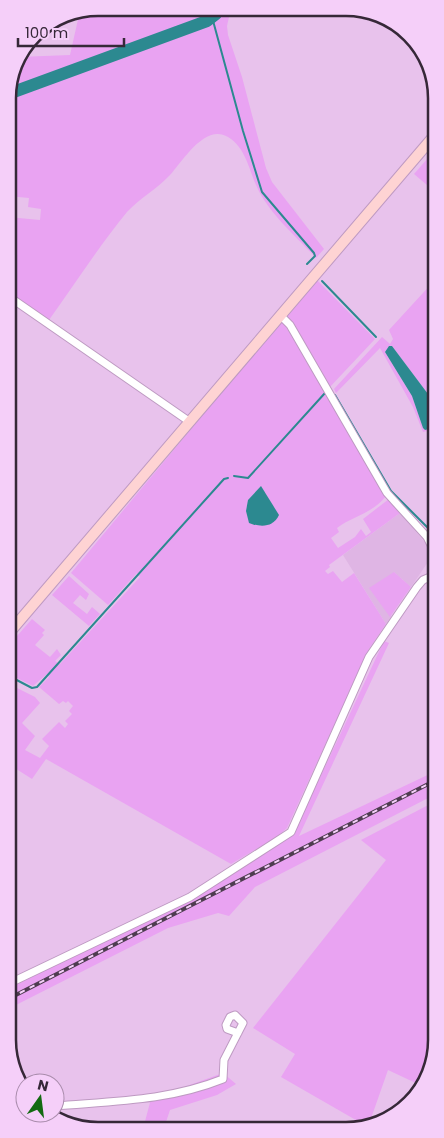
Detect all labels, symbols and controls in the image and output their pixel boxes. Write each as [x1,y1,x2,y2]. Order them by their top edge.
scale bar [18,15,124,47]
text: 100 m [25,22,68,43]
north arrow [15,1073,65,1123]
text: N [36,1074,51,1096]

